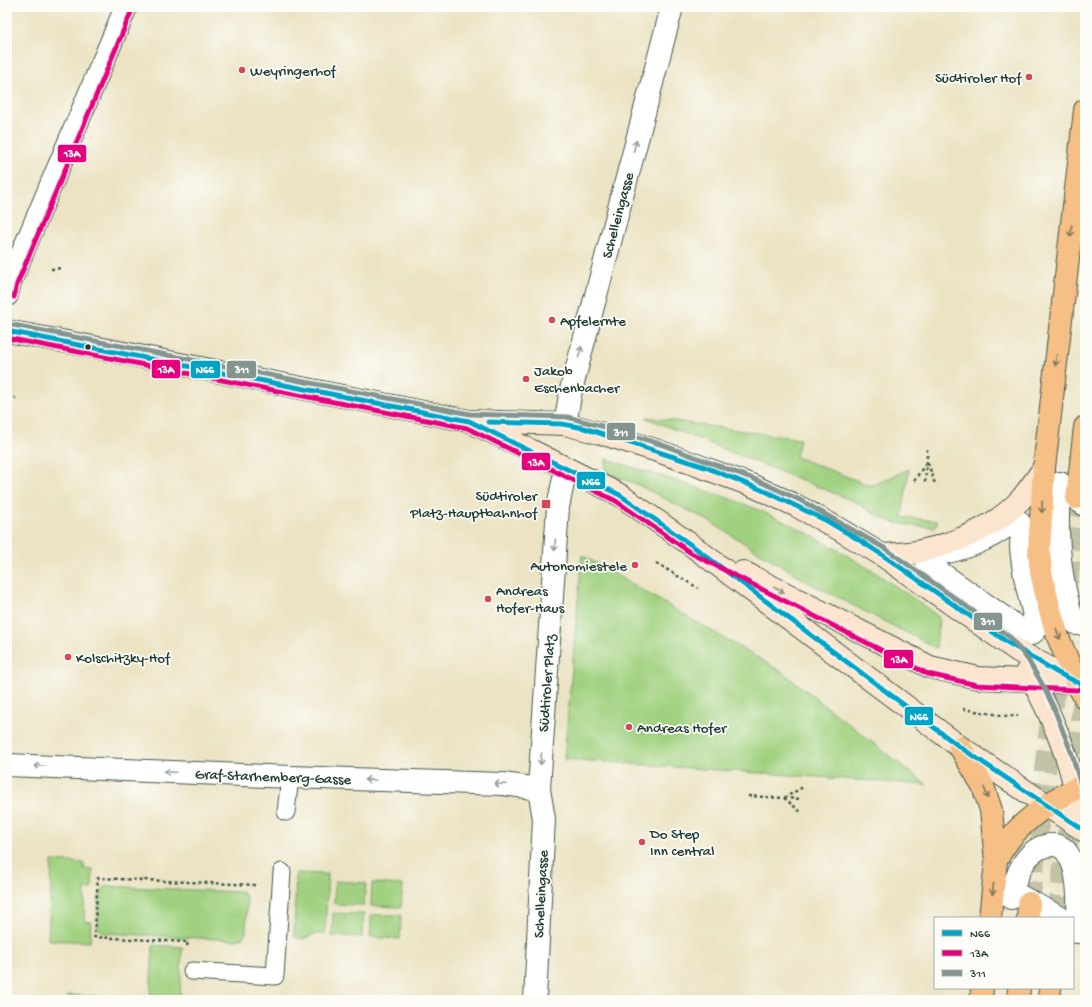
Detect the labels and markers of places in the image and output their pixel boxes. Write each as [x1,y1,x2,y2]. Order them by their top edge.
place label: Weyringerhof [250,63,337,81]
marker: Weyringerhof [237,65,247,75]
place label: Südtiroler Hof [935,70,1022,88]
marker: Südtiroler Hof [1024,72,1034,82]
place label: Apfelernte [560,313,626,331]
marker: Apfelernte [547,315,557,325]
unlabelled marker [83,342,93,352]
place label: Jakob Eschenbacher [534,363,621,398]
marker: Jakob Eschenbacher [521,374,531,384]
place label: Südtiroler Platz-Hauptbahnhof [409,488,539,523]
marker: Südtiroler Platz-Hauptbahnhof [540,498,552,510]
place label: Autonomiestele [530,558,627,576]
marker: Autonomiestele [630,560,640,570]
place label: Andreas Hofer-Haus [496,583,565,618]
marker: Andreas Hofer-Haus [483,594,493,604]
place label: Kolschitzky-Hof [76,650,171,668]
marker: Kolschitzky-Hof [63,652,73,662]
place label: Andreas Hofer [637,720,728,738]
marker: Andreas Hofer [624,722,634,732]
place label: Do Step Inn central [649,826,714,861]
marker: Do Step Inn central [637,837,647,847]

